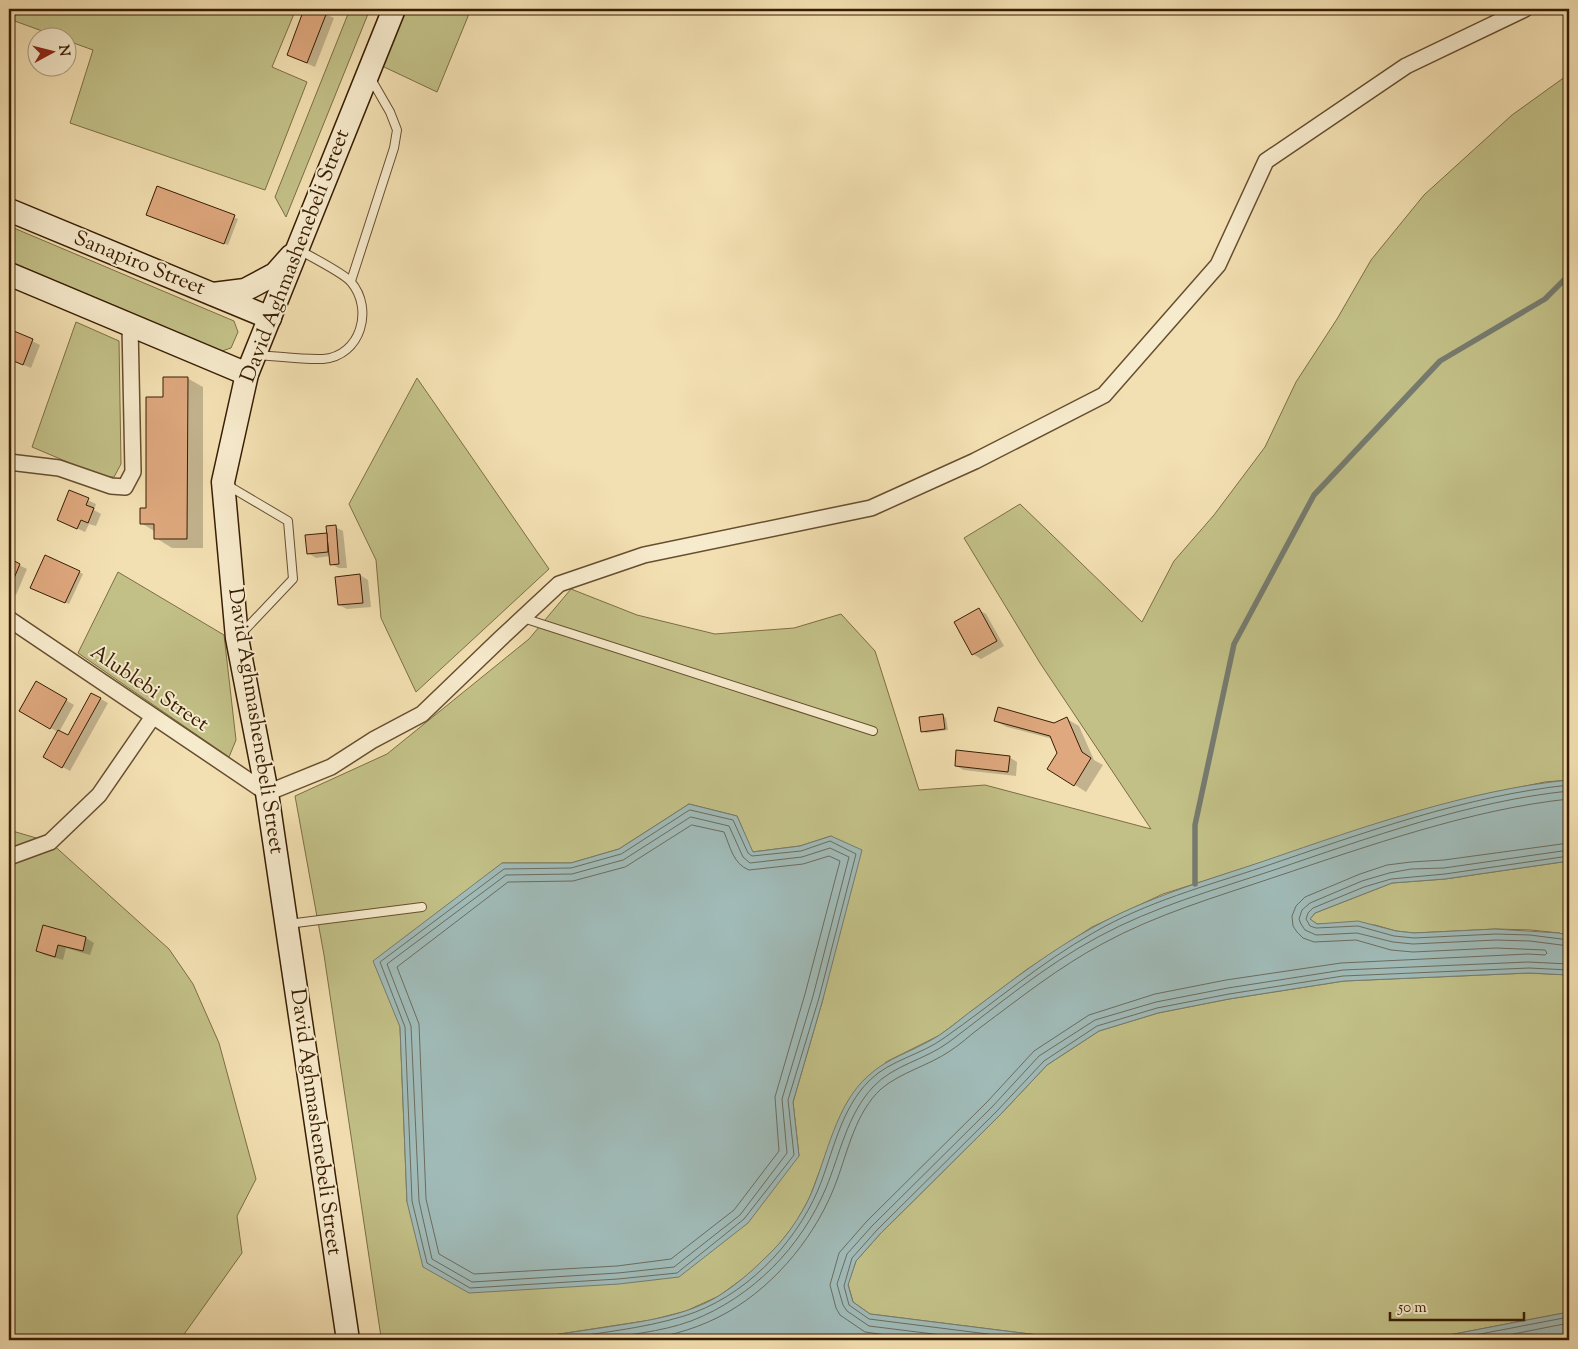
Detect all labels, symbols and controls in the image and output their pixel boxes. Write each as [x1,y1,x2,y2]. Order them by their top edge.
north arrow [28,28,78,78]
text: N [52,44,74,57]
street label: David Aghmashenebeli Street [234,125,358,387]
street label: Sanapiro Street [69,224,209,304]
street label: David Aghmashenebeli Street [219,586,291,856]
street label: Alublebi Street [84,638,214,740]
street label: David Aghmashenebeli Street [281,987,349,1257]
scale bar [1390,1289,1524,1321]
text: 50 m [1397,1298,1427,1319]

